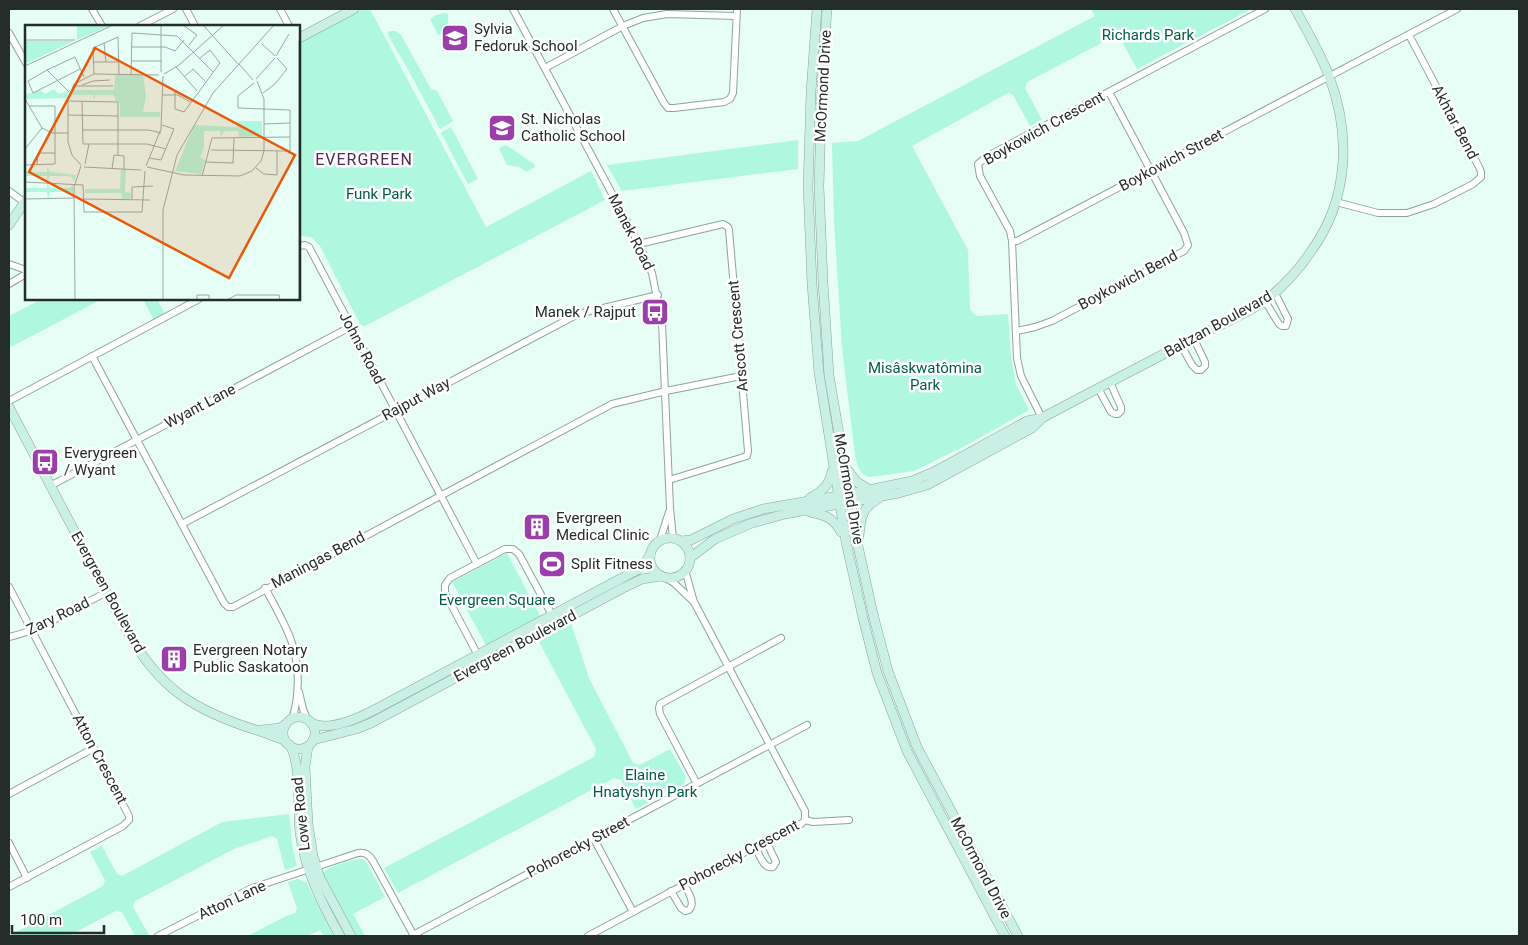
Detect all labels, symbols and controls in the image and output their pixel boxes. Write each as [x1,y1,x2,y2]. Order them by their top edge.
place label: Sylvia Fedoruk School [474,20,578,55]
school or university icon: Sylvia Fedoruk School [440,23,470,53]
inset map [25,25,300,300]
park label: Richards Park [1102,26,1195,44]
street label: McOrmond Drive [811,29,835,143]
street label: Akhtar Bend [1428,82,1482,162]
street label: Boykowich Crescent [981,87,1108,169]
place label: St. Nicholas Catholic School [521,110,625,145]
school or university icon: St. Nicholas Catholic School [487,113,517,143]
street label: Boykowich Street [1116,125,1226,195]
district label: EVERGREEN [315,150,413,169]
park label: Funk Park [346,185,413,203]
street label: Manek Road [604,191,658,273]
street label: Boykowich Bend [1075,246,1181,314]
street label: Arscott Crescent [724,279,752,393]
street label: Baltzan Boulevard [1161,287,1275,361]
bus stop icon: Manek / Rajput [640,297,670,327]
place label: Manek / Rajput [535,303,636,321]
street label: Johns Road [335,309,389,387]
park label: Misâskwatômina Park [868,359,982,394]
street label: Rajput Way [379,374,453,424]
street label: Wyant Lane [161,380,239,432]
street label: McOrmond Drive [830,432,868,546]
place label: Everygreen / Wyant [64,444,137,479]
bus stop icon: Everygreen / Wyant [30,447,60,477]
place label: Evergreen Medical Clinic [556,509,650,544]
building icon: Evergreen Medical Clinic [522,512,552,542]
street label: Evergreen Boulevard [67,528,149,656]
street label: Maningas Bend [268,528,368,592]
sports icon: Split Fitness [537,549,567,579]
place label: Split Fitness [571,555,653,573]
park label: Evergreen Square [439,591,555,609]
street label: Zary Road [24,593,92,639]
street label: Evergreen Boulevard [451,606,579,686]
place label: Evergreen Notary Public Saskatoon [193,641,309,676]
building icon: Evergreen Notary Public Saskatoon [159,644,189,674]
street label: Atton Crescent [69,711,131,807]
park label: Elaine Hnatyshyn Park [593,766,698,801]
street label: Lowe Road [288,776,314,852]
street label: Pohorecky Street [524,812,632,882]
street label: McOrmond Drive [947,814,1015,922]
street label: Pohorecky Crescent [676,816,802,894]
street label: Atton Lane [195,877,269,923]
scale bar [12,902,105,934]
text: 100 m [20,911,62,929]

